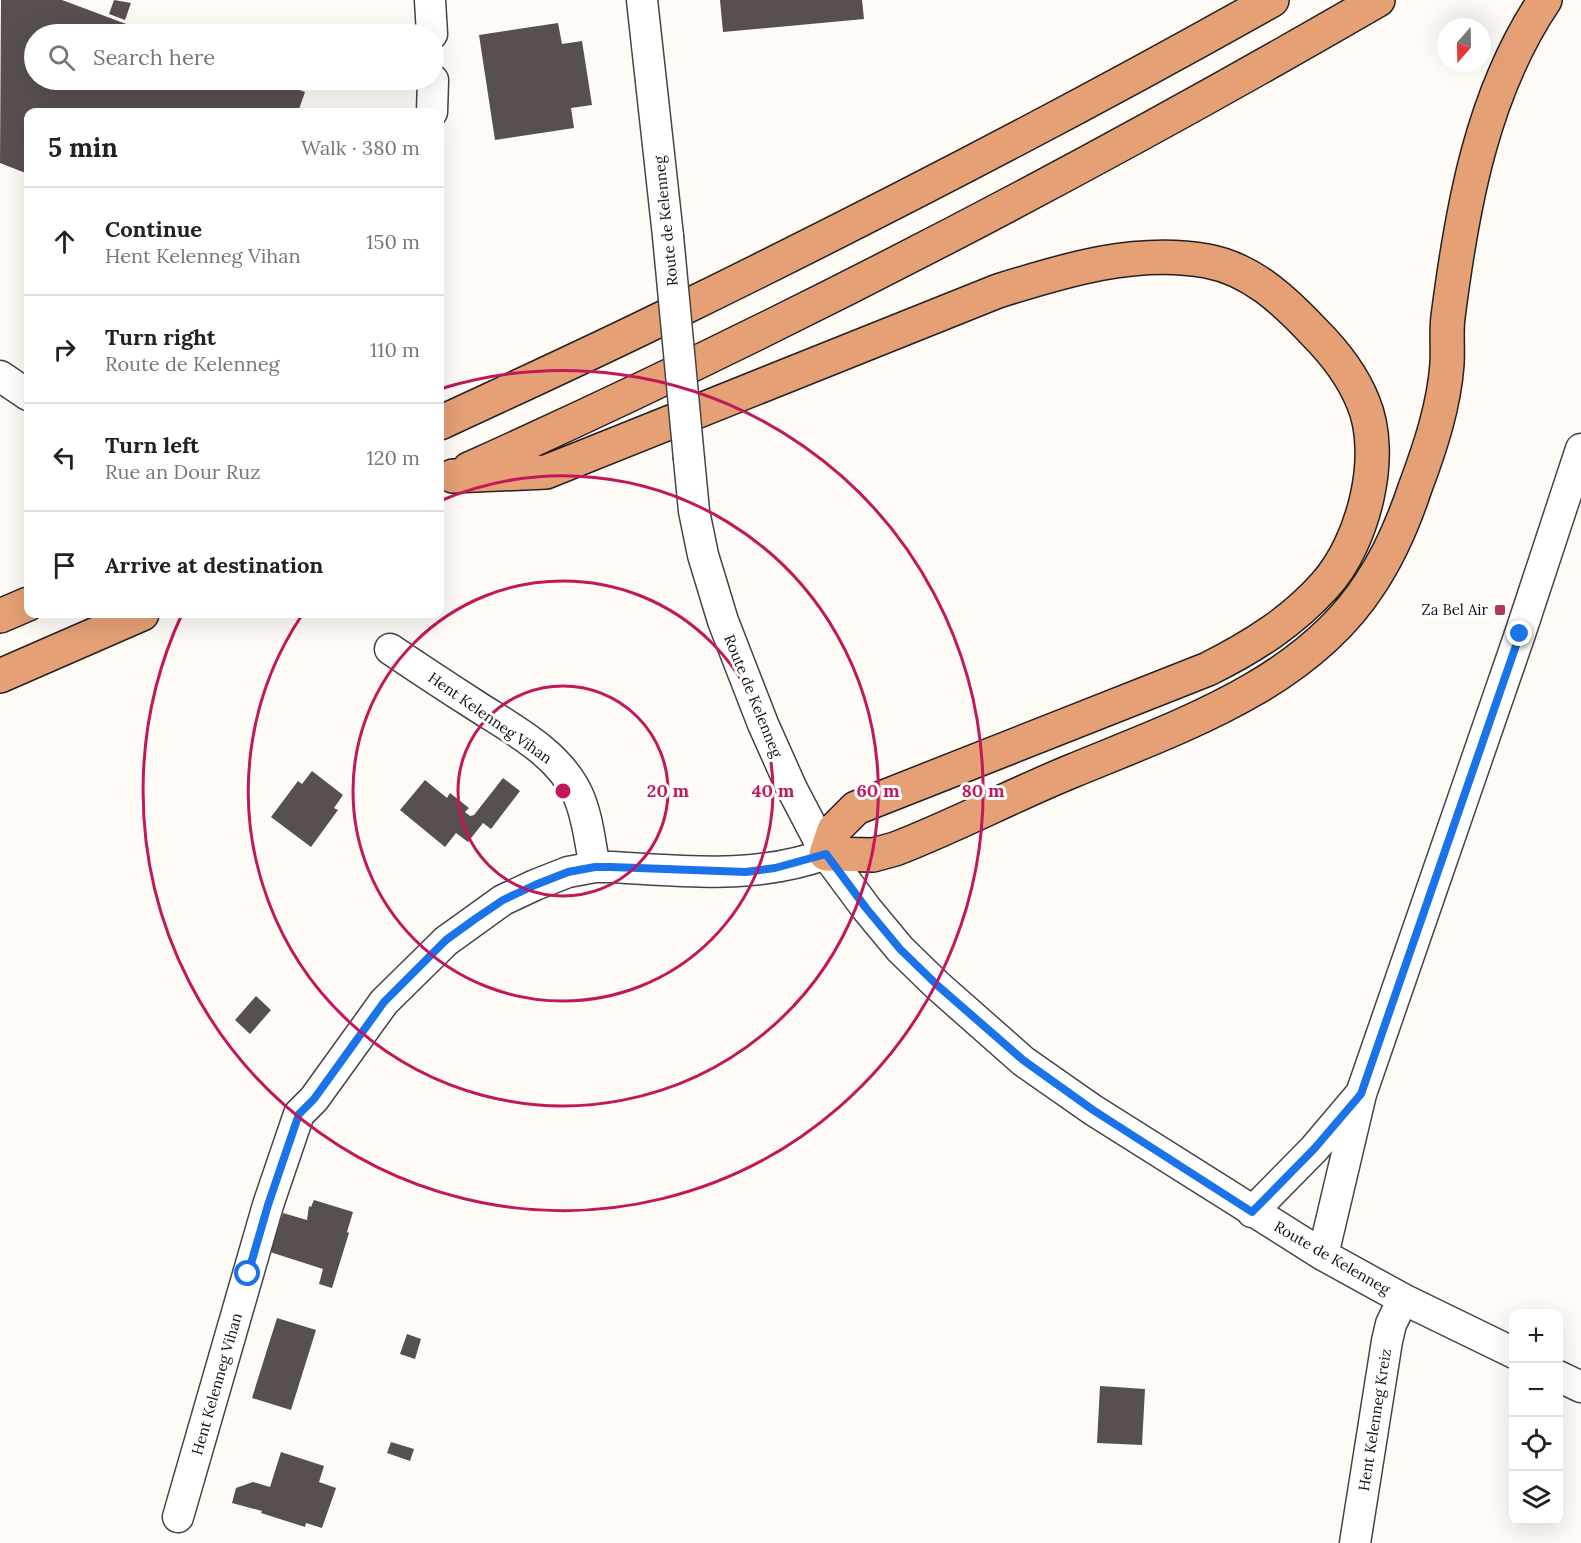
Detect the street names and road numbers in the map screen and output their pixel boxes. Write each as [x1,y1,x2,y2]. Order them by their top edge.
street label: Route de Kelenneg [649,154,682,287]
street label: Route de Kelenneg [720,632,787,761]
street label: Hent Kelenneg Vihan [425,668,556,767]
street label: Route de Kelenneg [1271,1217,1394,1299]
street label: Hent Kelenneg Vihan [187,1311,246,1457]
street label: Hent Kelenneg Kreiz [1354,1347,1395,1492]

